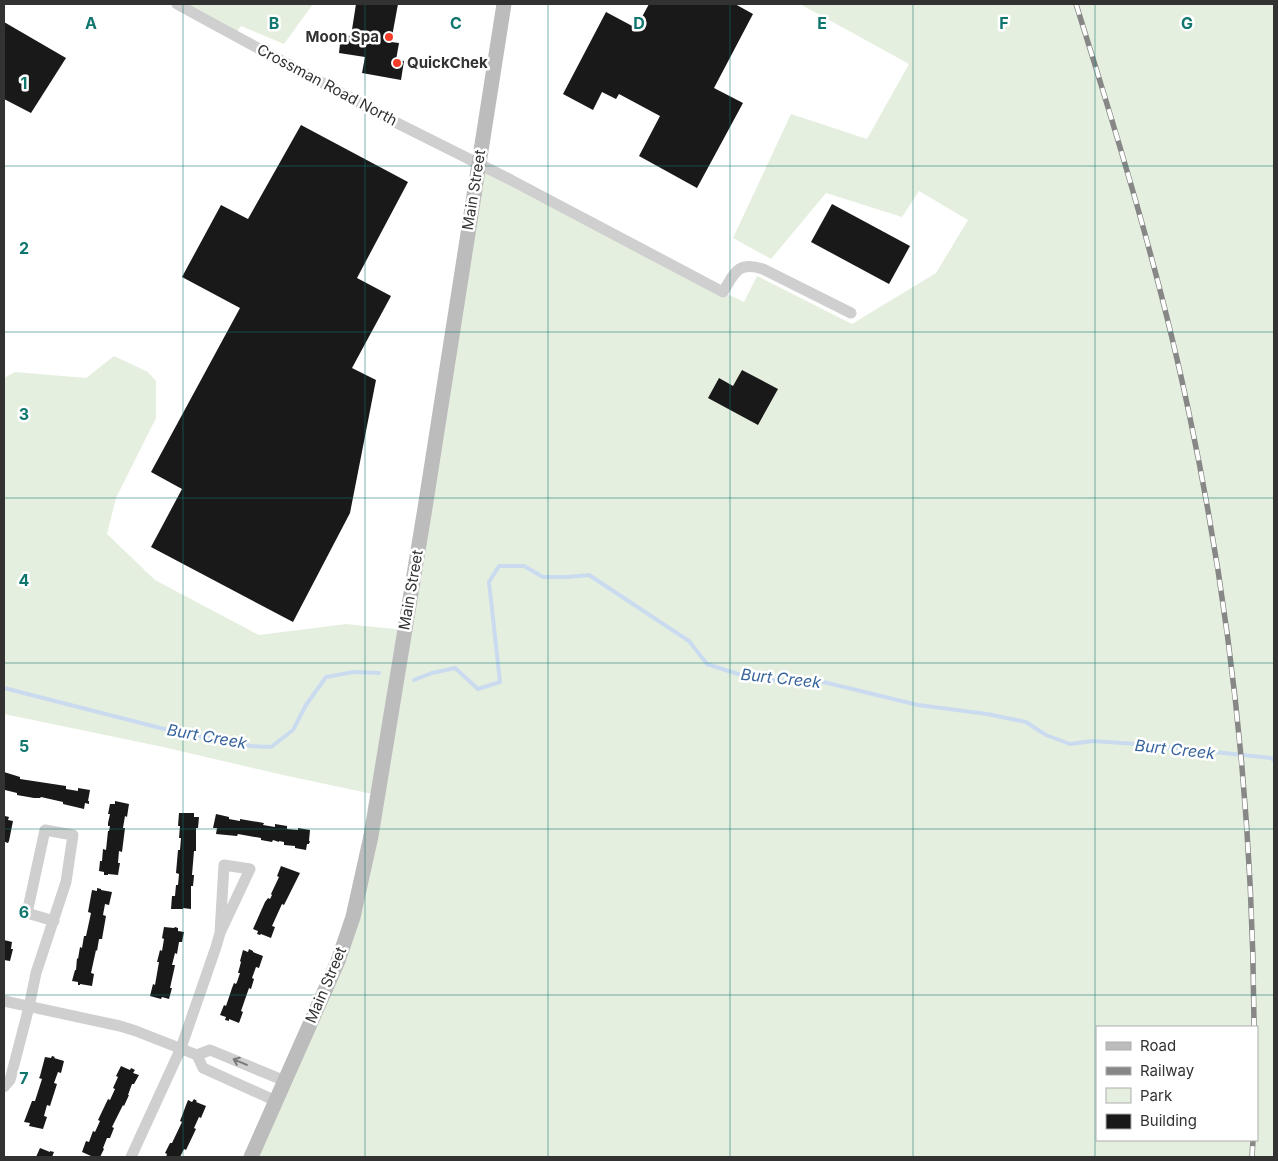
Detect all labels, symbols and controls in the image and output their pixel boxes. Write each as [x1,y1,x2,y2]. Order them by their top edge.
text: A [85,13,97,33]
text: B [269,13,279,33]
text: C [450,13,462,33]
text: D [633,13,645,33]
text: E [817,13,827,33]
text: F [999,13,1009,33]
text: G [1181,13,1193,33]
place label: Moon Spa [306,27,379,46]
marker: Moon Spa [383,31,395,43]
street label: Crossman Road North [254,40,401,130]
place label: QuickChek [407,53,488,72]
marker: QuickChek [391,57,403,69]
text: 1 [21,73,27,93]
street label: Main Street [458,148,489,231]
text: 2 [19,238,29,258]
text: 3 [19,404,29,424]
street label: Main Street [394,548,427,631]
text: 4 [19,570,30,590]
water label: Burt Creek [740,664,822,692]
water label: Burt Creek [166,719,249,753]
water label: Burt Creek [1134,735,1216,763]
text: 5 [19,736,29,756]
text: 6 [19,902,29,922]
street label: Main Street [301,944,350,1026]
legend [1096,1026,1258,1141]
text: Road [1140,1036,1176,1055]
one-way arrow [233,1057,248,1067]
text: Railway [1140,1061,1195,1080]
text: 7 [19,1068,29,1088]
text: Park [1140,1086,1173,1105]
text: Building [1140,1111,1197,1130]

